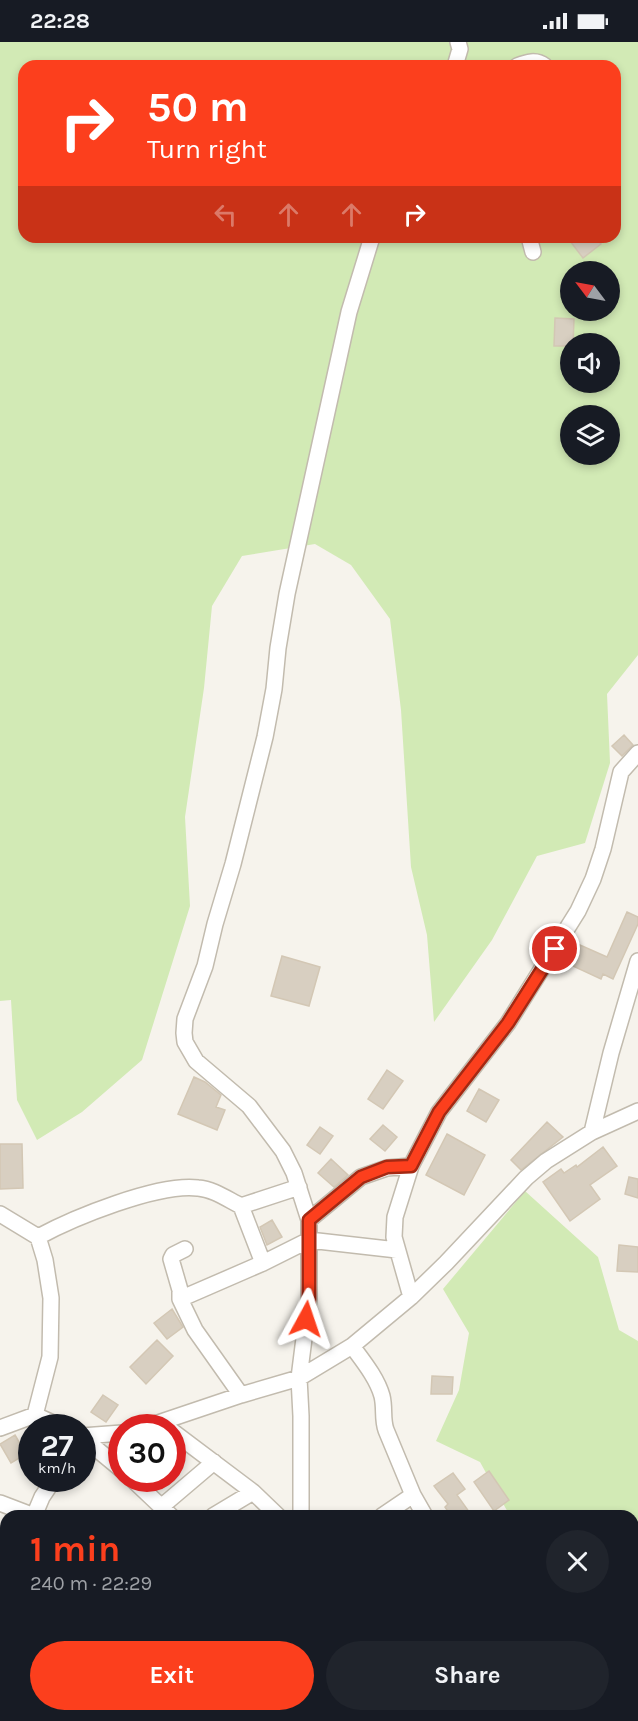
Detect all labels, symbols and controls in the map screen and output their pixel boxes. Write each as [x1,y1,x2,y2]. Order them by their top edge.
text: 22:28 [30,8,90,34]
text: 50 m [147,82,249,132]
icon: right [48,84,126,162]
text: Turn right [147,133,267,165]
icon: left [209,198,242,231]
icon: ahead [272,198,305,231]
icon: ahead [335,198,368,231]
icon: right [398,198,431,231]
north arrow [560,261,620,321]
map controls [560,261,620,465]
button: sound [560,333,620,393]
button: layers [560,405,620,465]
pin [529,923,580,974]
icon: arrive [538,932,571,965]
position arrow [274,1287,338,1351]
speed limit sign: 30 [108,1414,186,1492]
text: 27 [40,1428,74,1464]
text: km/h [38,1459,76,1477]
text: 1 min [30,1528,120,1570]
button: close [546,1530,609,1593]
text: 240 m · 22:29 [30,1572,152,1595]
button: Exit [30,1641,314,1710]
button: Share [326,1641,609,1710]

